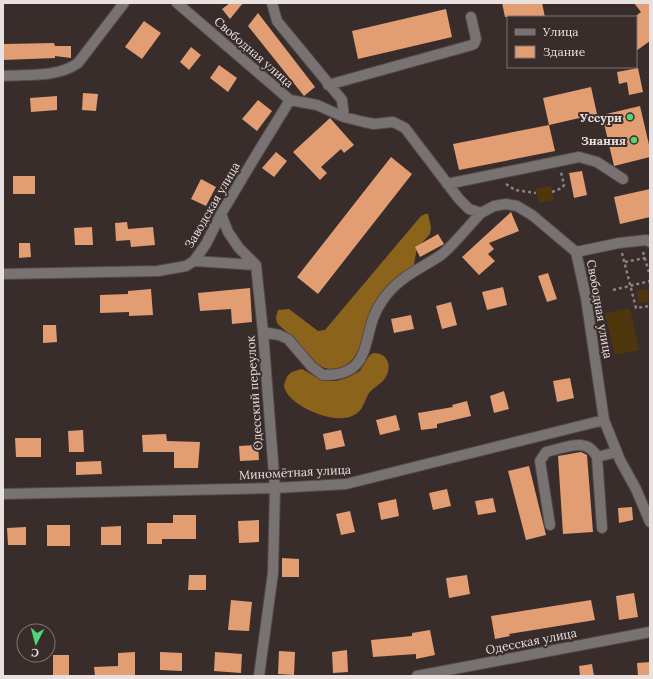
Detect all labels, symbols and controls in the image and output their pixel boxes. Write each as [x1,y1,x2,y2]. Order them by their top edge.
street label: Свободная улица [211,13,297,91]
legend [507,16,637,68]
text: Улица [542,24,579,39]
text: Здание [543,44,586,59]
place label: Уссури [580,110,622,125]
marker: Уссури [625,112,635,122]
place label: Знания [581,133,626,148]
marker: Знания [629,135,639,145]
street label: Заводская улица [181,159,243,251]
street label: Свободная улица [584,258,616,360]
street label: Одесский переулок [242,335,265,451]
street label: Миномётная улица [239,462,351,482]
north arrow [16,623,56,663]
street label: Одесская улица [484,625,578,657]
text: С [30,646,39,660]

